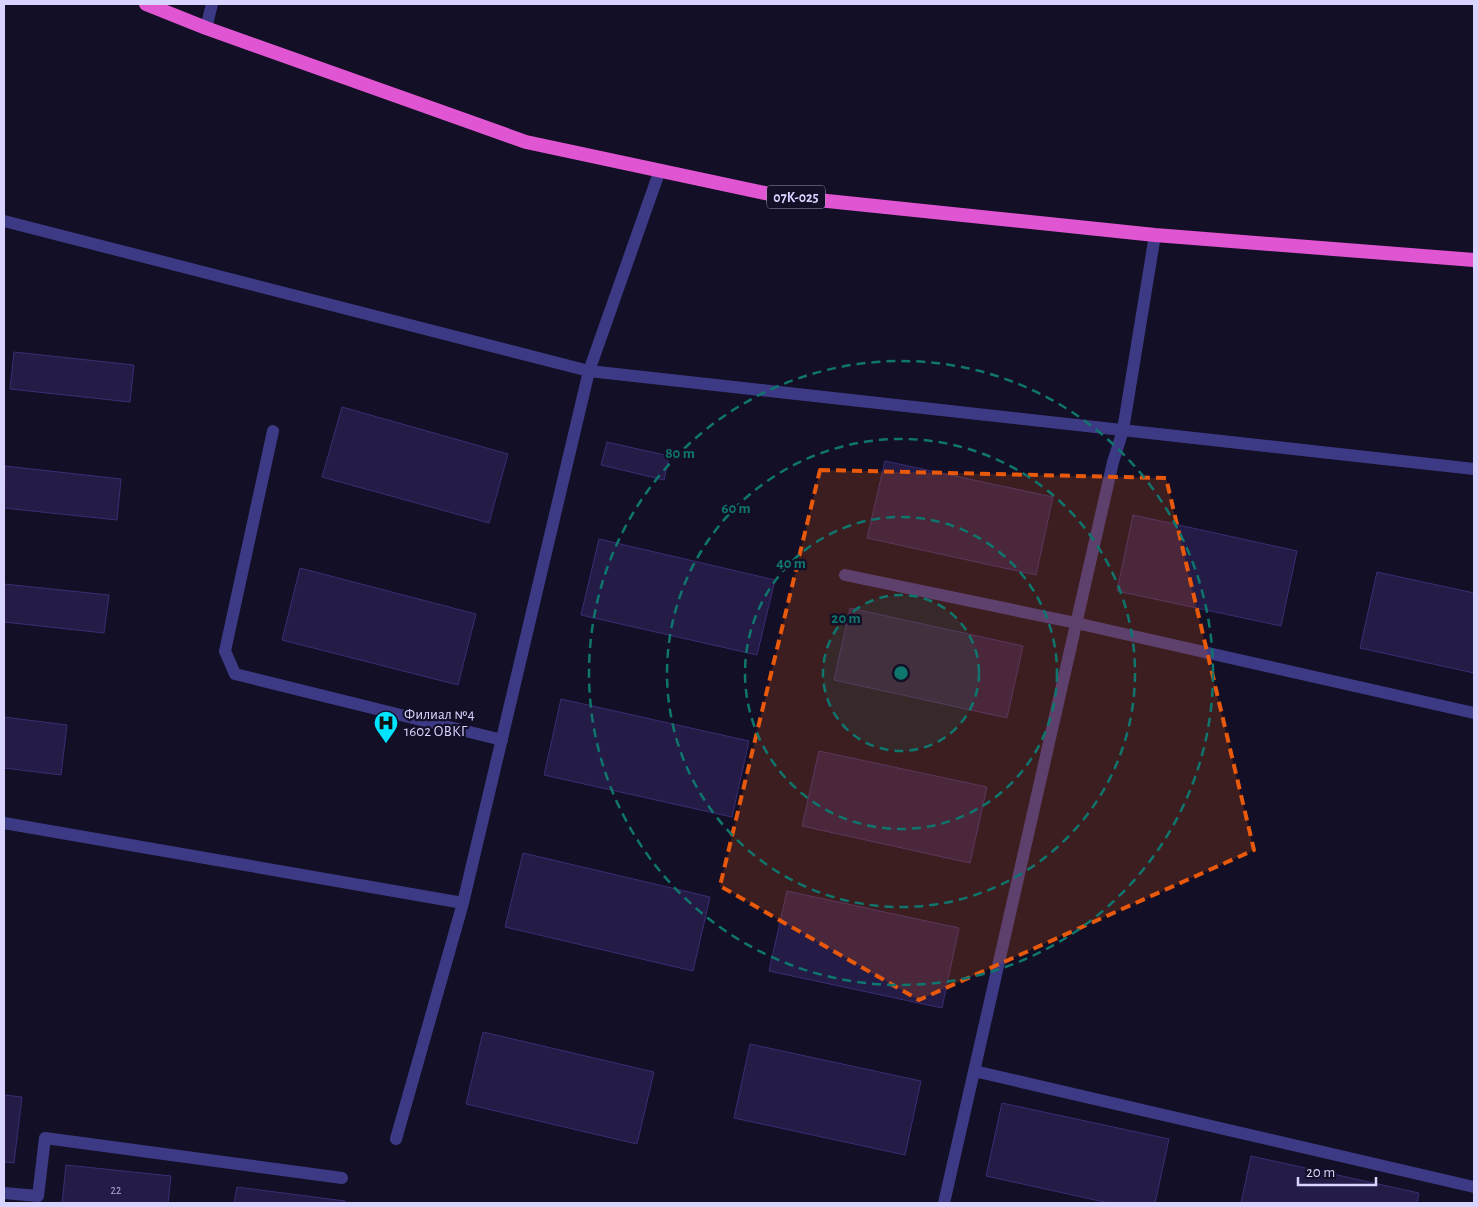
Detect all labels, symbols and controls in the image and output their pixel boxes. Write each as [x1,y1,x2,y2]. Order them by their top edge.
road number: 07К-025 [767,186,825,208]
text: 80 m [665,446,695,461]
text: 60 m [721,501,751,516]
text: 40 m [776,556,806,571]
text: 20 m [831,611,861,626]
centre of rings [892,664,910,682]
place label: Филиал №4 1602 ОВКГ [404,707,475,739]
hospital icon: Филиал №4 1602 ОВКГ [373,710,399,744]
scale bar [1298,1154,1376,1186]
text: 20 m [1306,1165,1335,1180]
house number: 22 [111,1184,122,1196]

